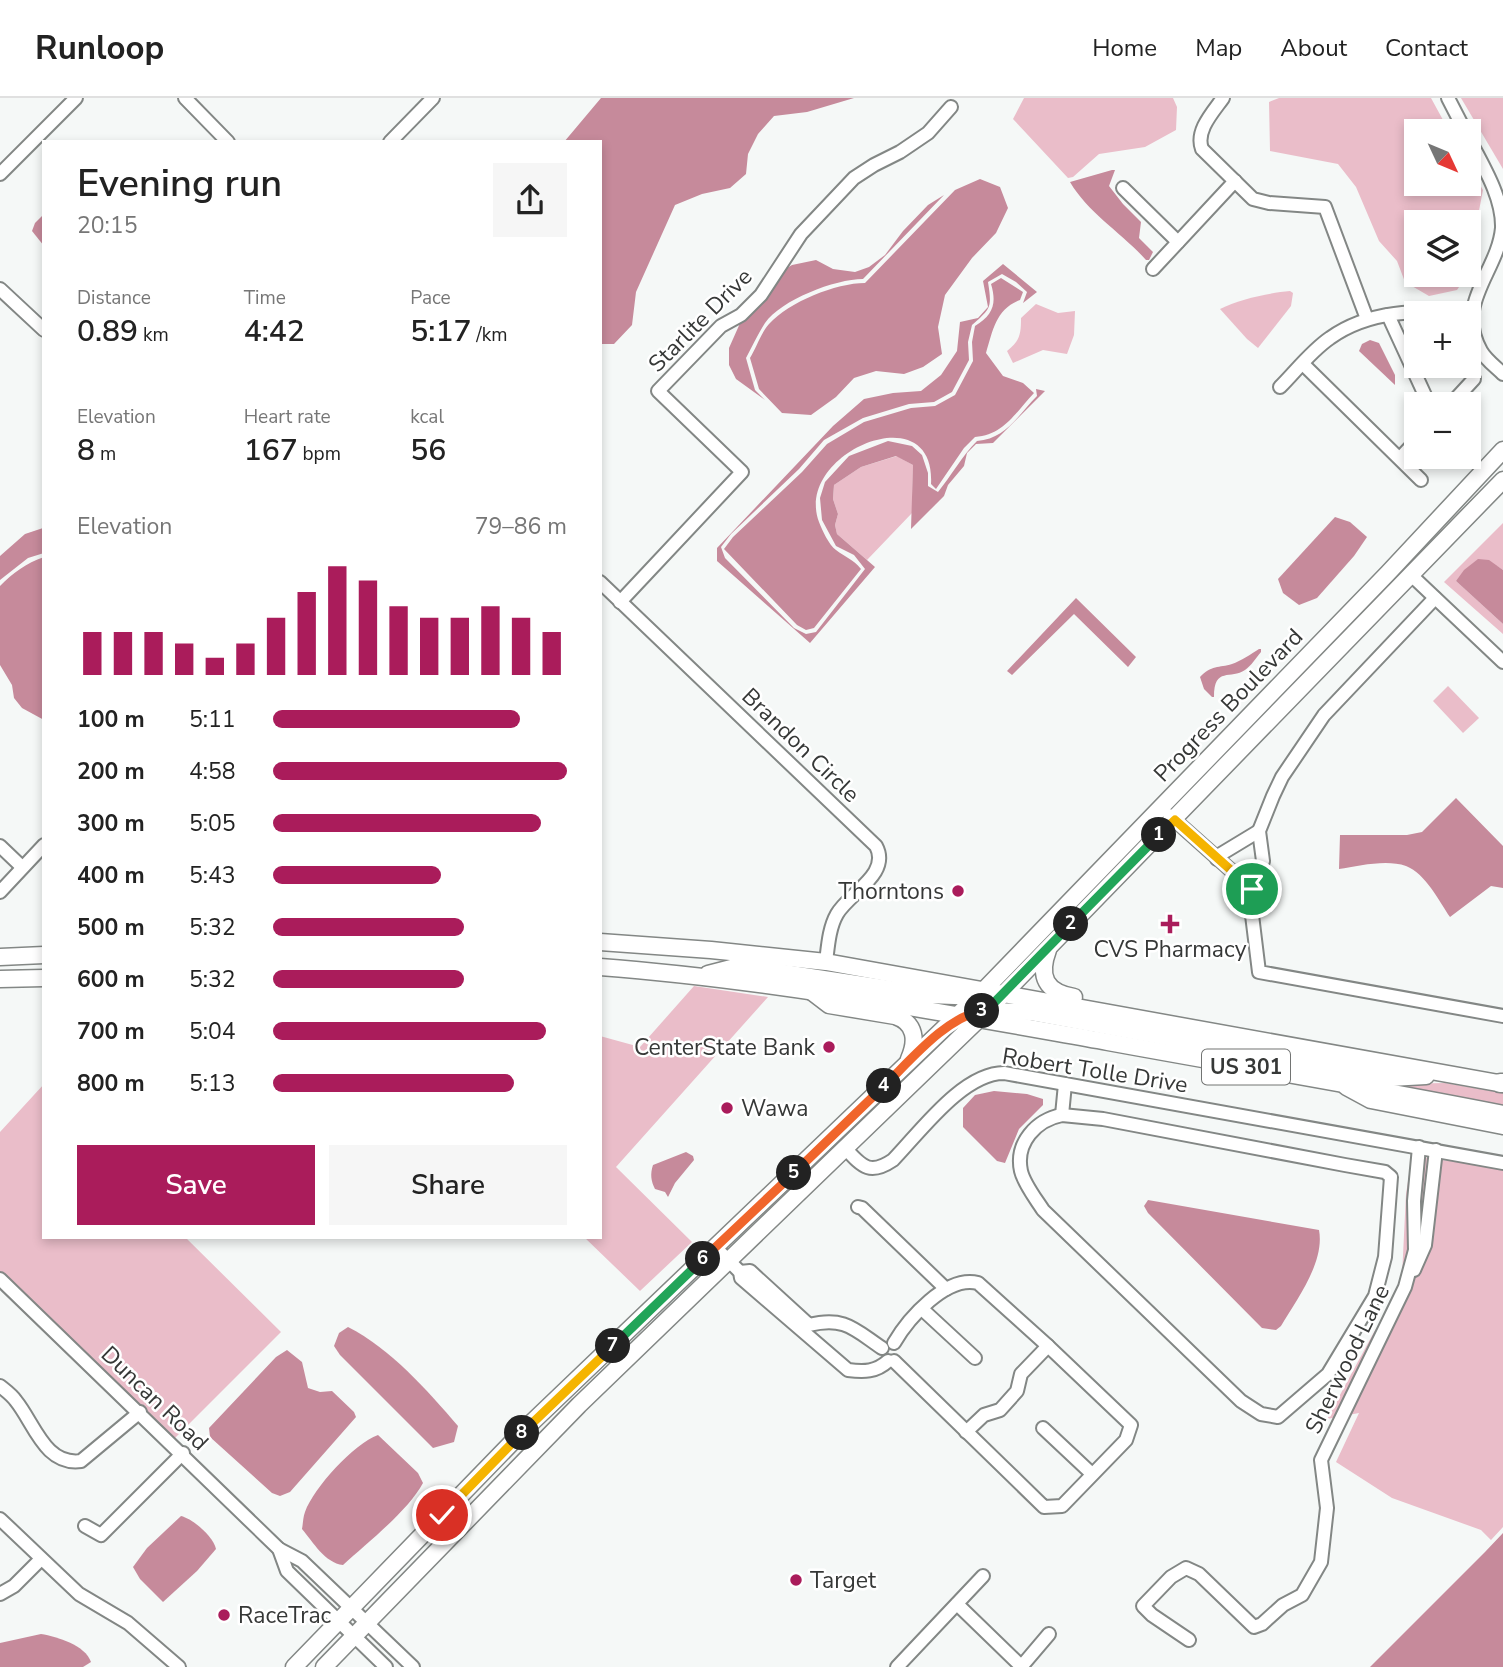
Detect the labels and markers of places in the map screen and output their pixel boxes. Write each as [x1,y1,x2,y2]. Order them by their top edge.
pin: 1 [1142,818,1176,852]
pin [1222,859,1282,919]
place label: Thorntons [838,876,944,907]
marker: Thorntons [950,883,966,899]
pin: 2 [1054,906,1088,942]
marker: CVS Pharmacy [1162,916,1178,932]
place label: CVS Pharmacy [1093,934,1247,965]
pin: 3 [964,993,1000,1028]
place label: CenterState Bank [634,1032,815,1063]
marker: CenterState Bank [821,1039,837,1055]
pin: 4 [866,1068,902,1104]
place label: Wawa [741,1093,808,1124]
marker: Wawa [719,1100,735,1116]
pin: 5 [776,1156,812,1190]
pin: 6 [686,1242,720,1276]
pin: 7 [596,1328,630,1364]
pin: 8 [504,1416,540,1450]
pin [412,1485,472,1545]
place label: Target [810,1565,877,1596]
marker: Target [788,1572,804,1588]
place label: RaceTrac [238,1600,332,1631]
marker: RaceTrac [216,1607,232,1623]

